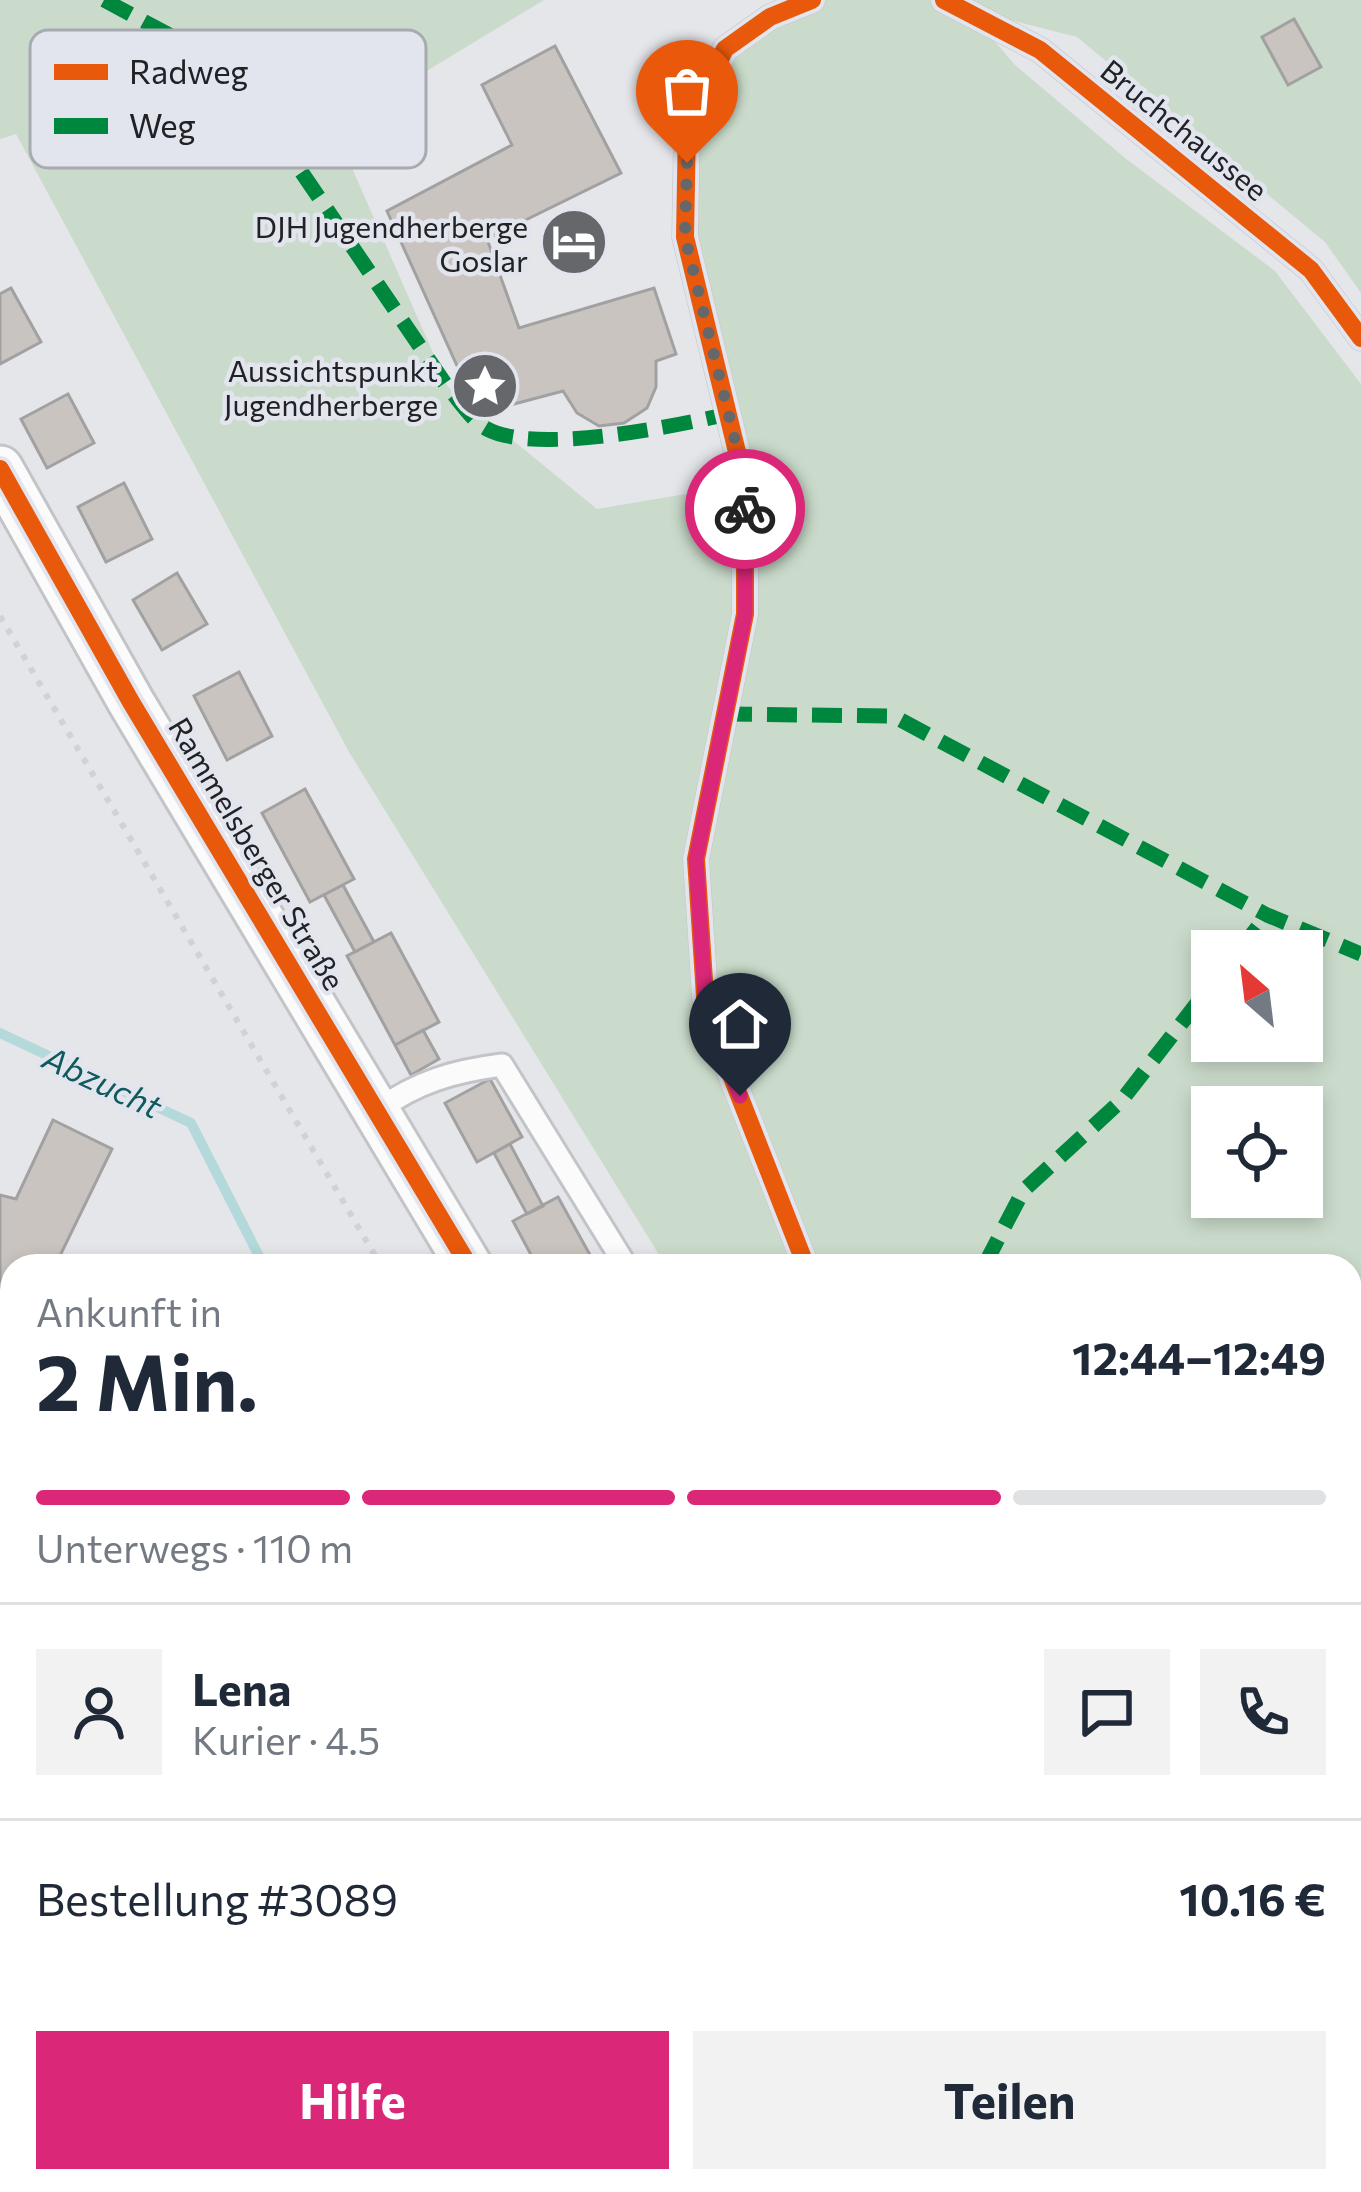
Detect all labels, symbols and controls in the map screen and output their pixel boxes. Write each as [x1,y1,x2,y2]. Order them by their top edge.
legend [30,30,426,168]
pin [636,40,738,163]
text: Radweg [129,50,249,91]
street label: Bruchchaussee [1094,51,1276,207]
icon: bag [654,58,720,124]
text: Weg [129,104,196,145]
place label: DJH Jugendherberge Goslar [255,207,528,278]
hotel icon: DJH Jugendherberge Goslar [539,207,609,277]
place label: Aussichtspunkt Jugendherberge [224,351,438,422]
place icon: Aussichtspunkt Jugendherberge [450,351,520,421]
courier [685,449,805,569]
icon: bike [712,476,778,542]
street label: Rammelsberger Straße [162,710,354,996]
north arrow [1191,930,1323,1062]
map controls [1191,930,1323,1218]
pin [689,973,791,1096]
icon: home [707,991,773,1057]
water label: Abzucht [36,1035,170,1127]
button: locate [1191,1086,1323,1218]
text: Ankunft in [36,1287,222,1335]
text: 12:44–12:49 [1072,1329,1326,1384]
text: 2 Min. [36,1332,258,1427]
text: Unterwegs · 110 m [36,1523,353,1571]
button: person [36,1649,162,1775]
button: chat [1044,1649,1170,1775]
button: phone [1200,1649,1326,1775]
text: Lena [192,1660,292,1715]
text: Kurier · 4.5 [192,1715,380,1763]
text: Bestellung #3089 [36,1870,398,1925]
text: 10.16 € [1179,1870,1326,1925]
button: Hilfe [36,2031,669,2169]
button: Teilen [693,2031,1326,2169]

